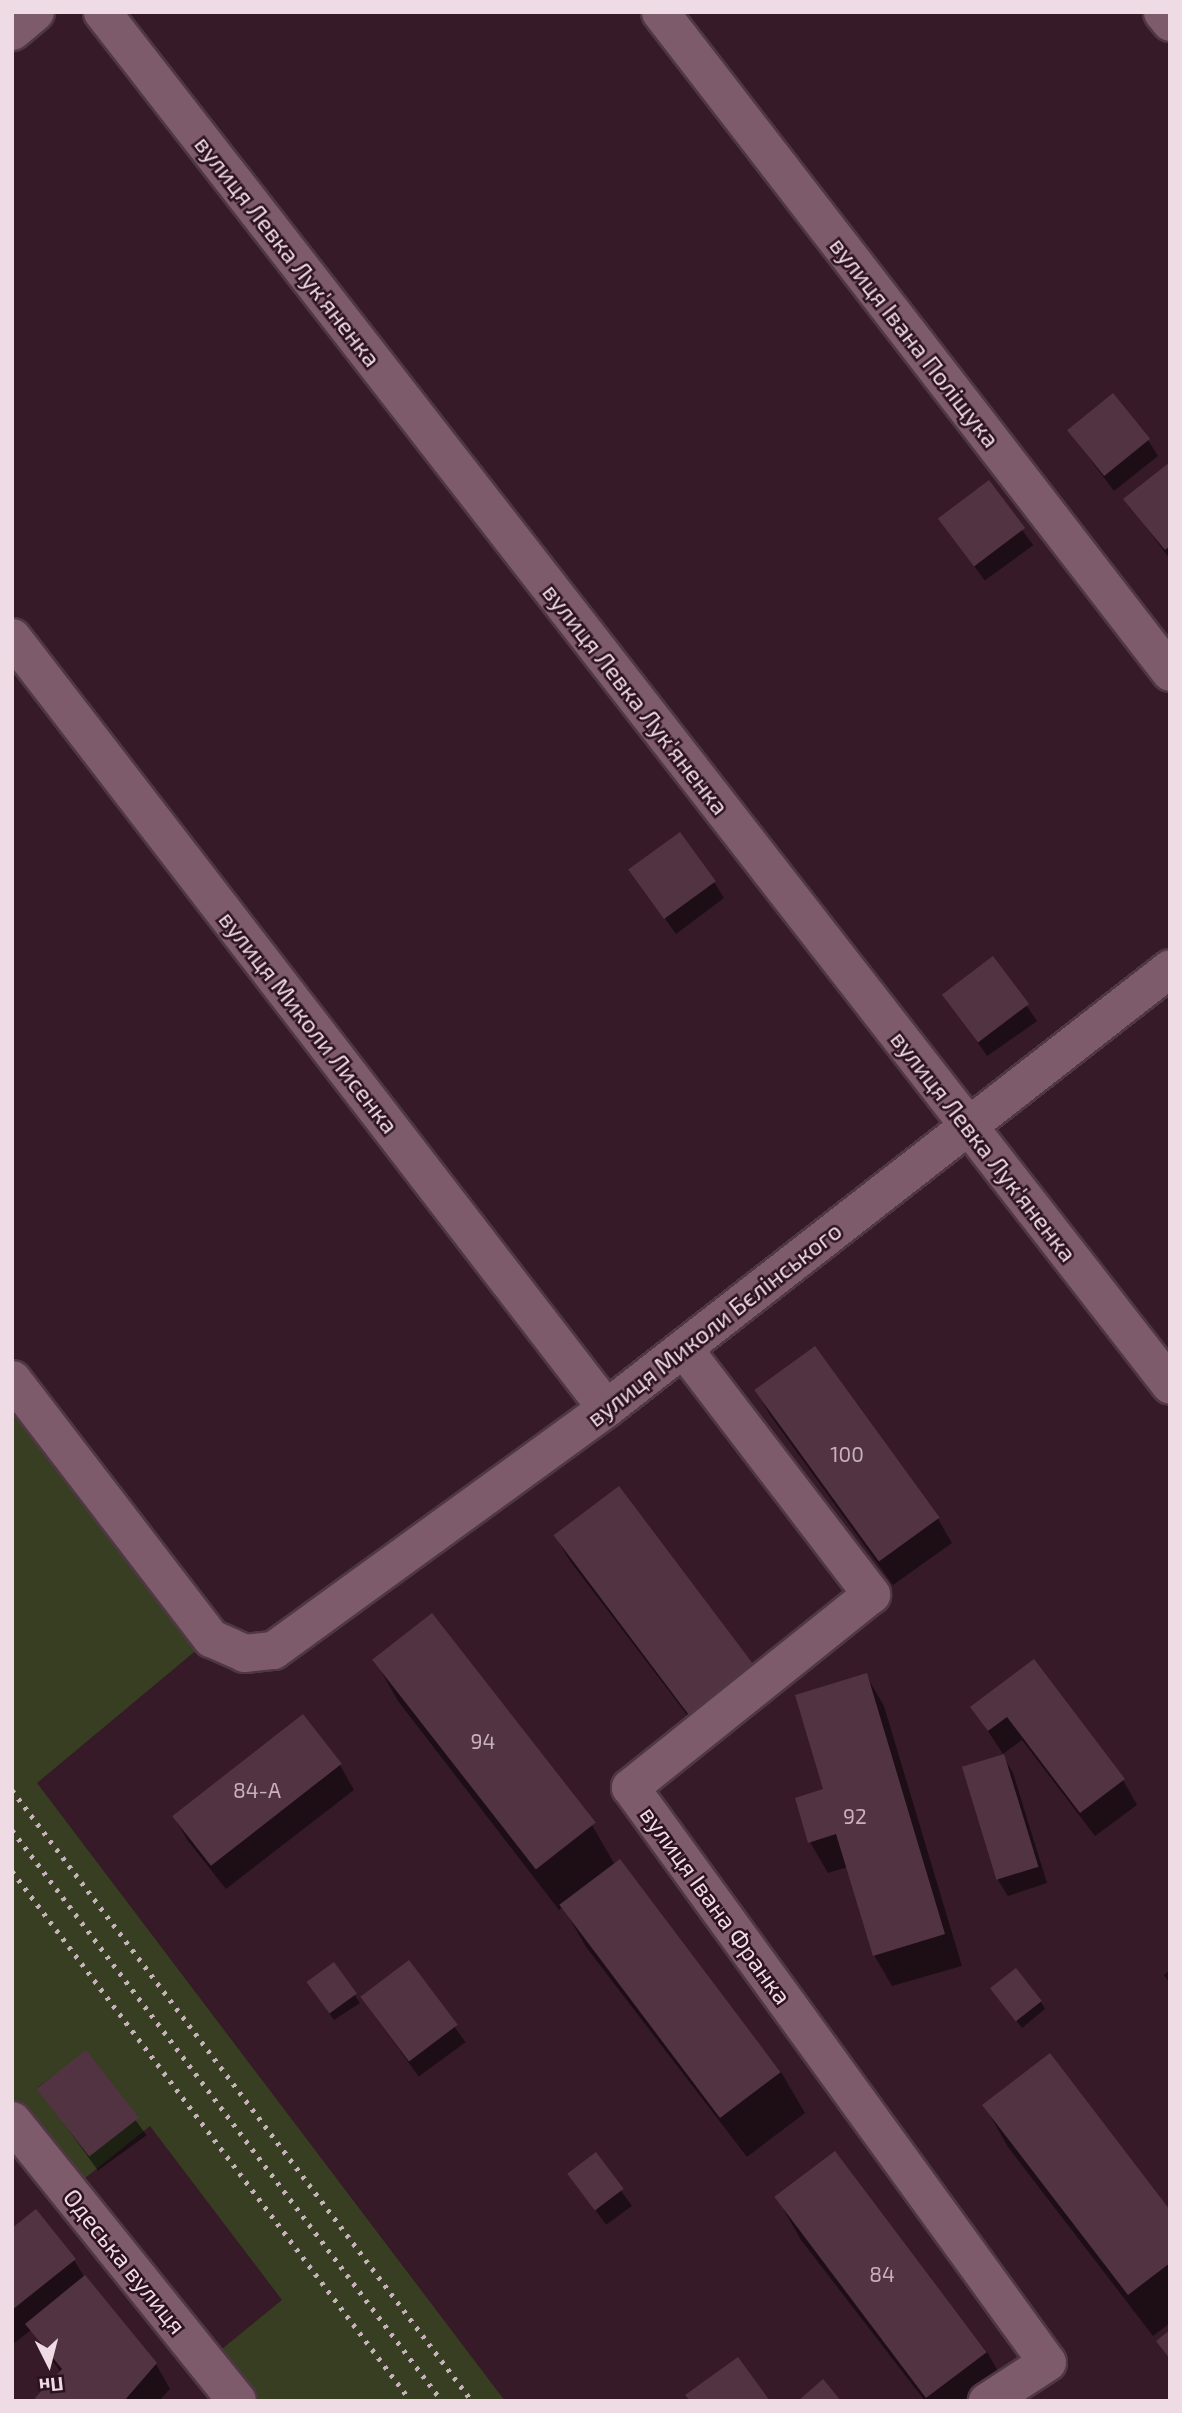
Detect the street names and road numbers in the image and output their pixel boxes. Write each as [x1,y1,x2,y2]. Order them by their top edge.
street label: вулиця Левка Лук'яненка [189,130,387,372]
street label: вулиця Івана Поліщука [824,231,1006,453]
street label: вулиця Левка Лук'яненка [537,578,735,820]
street label: вулиця Миколи Лисенка [213,905,405,1139]
street label: вулиця Левка Лук'яненка [885,1025,1083,1267]
street label: вулиця Миколи Бєлінського [581,1216,847,1432]
street label: вулиця Івана Франка [634,1800,798,2010]
street label: Одеська вулиця [58,2183,192,2339]

